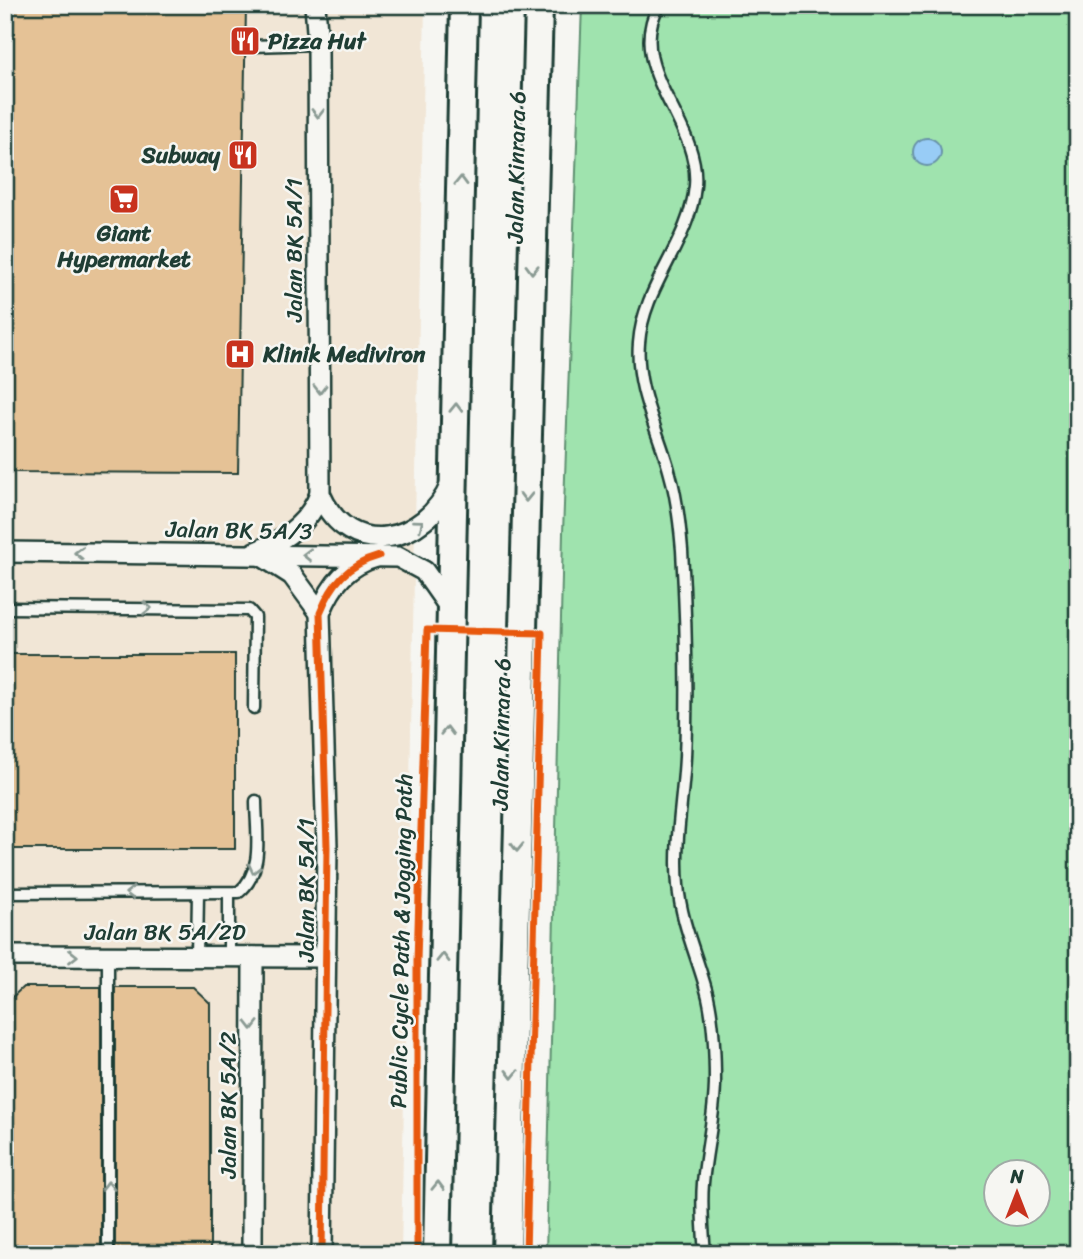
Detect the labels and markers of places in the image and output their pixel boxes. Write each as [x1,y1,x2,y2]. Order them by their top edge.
place label: Pizza Hut [268,21,367,62]
restaurant icon: Pizza Hut [228,24,262,58]
place label: Subway [140,135,221,176]
restaurant icon: Subway [226,138,260,172]
supermarket icon: Giant Hypermarket [107,182,141,216]
place label: Giant Hypermarket [56,213,191,280]
place label: Klinik Mediviron [262,334,426,375]
hospital icon: Klinik Mediviron [223,337,257,371]

